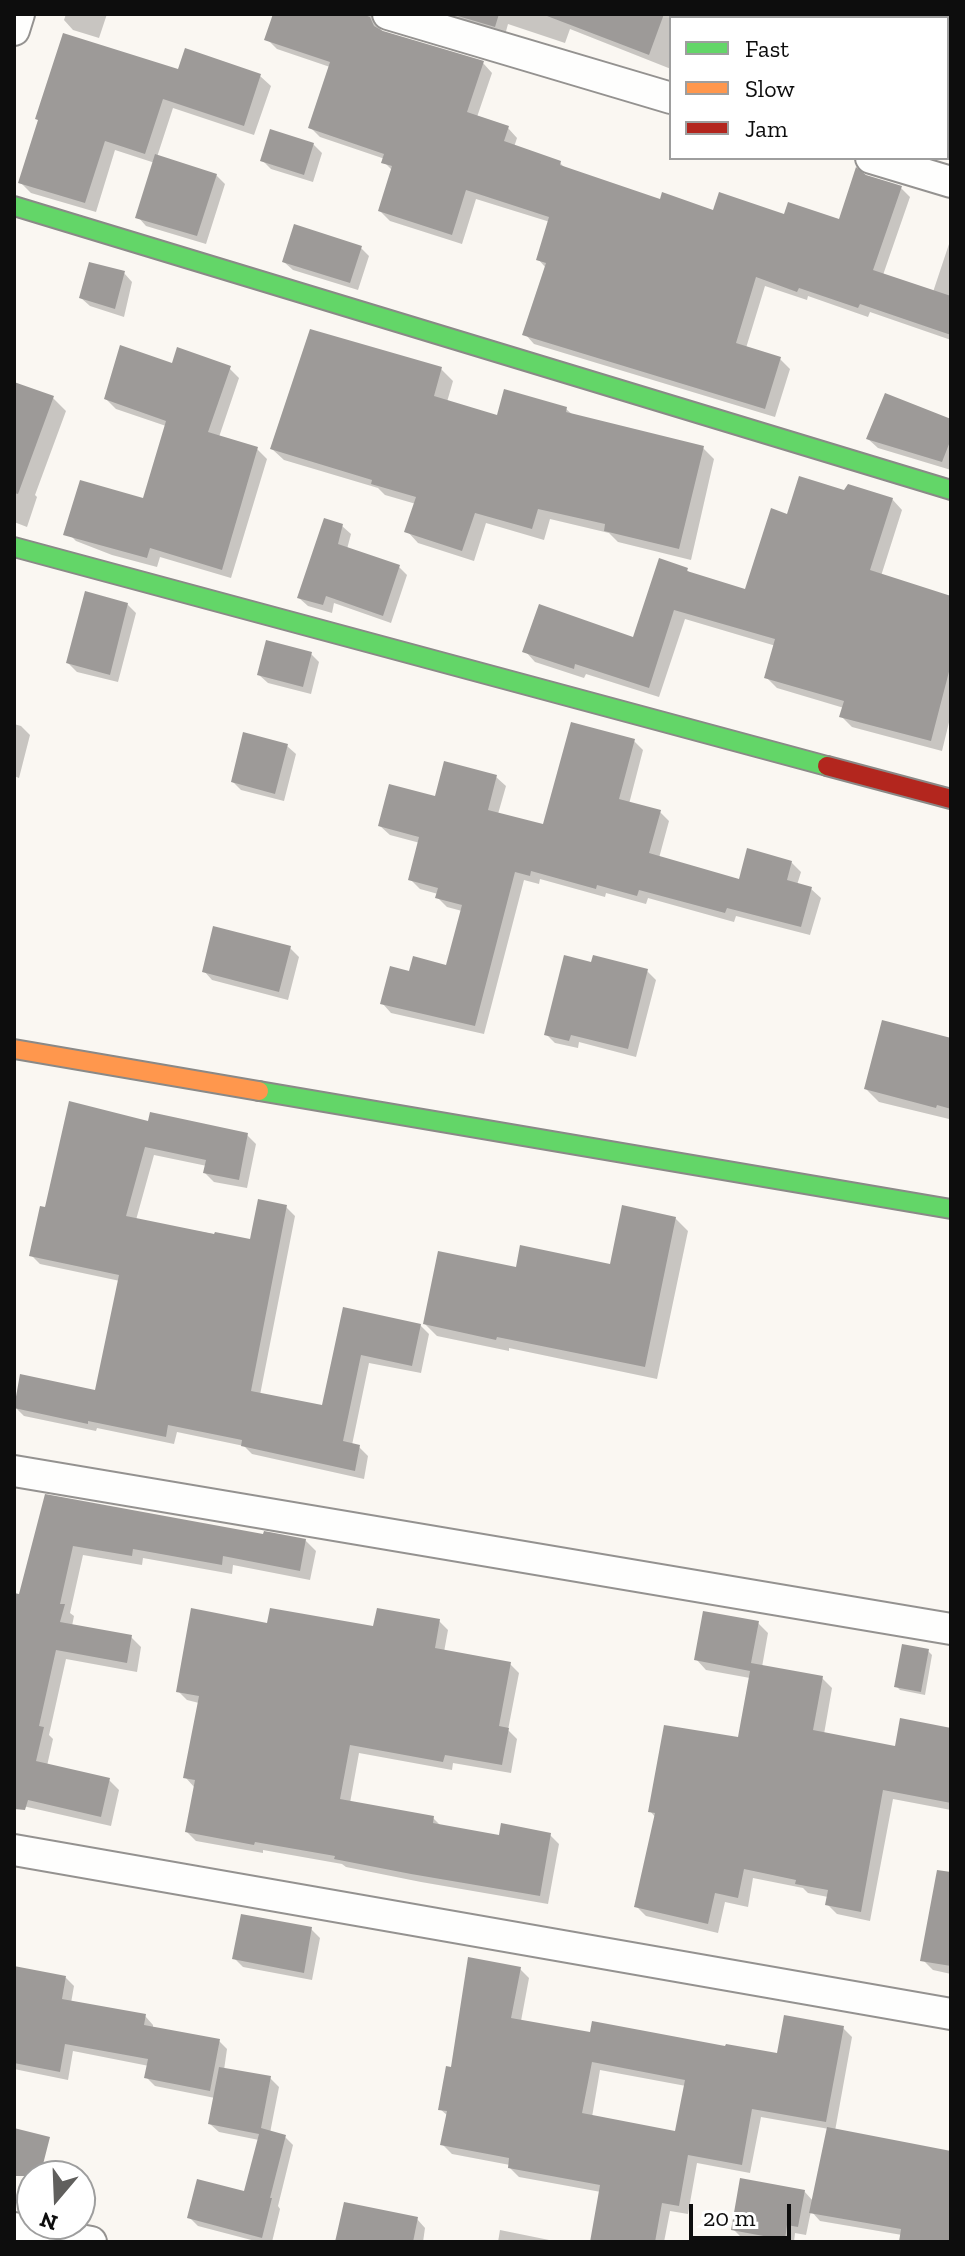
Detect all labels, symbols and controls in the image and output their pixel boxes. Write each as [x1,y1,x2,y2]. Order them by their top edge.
legend [669,16,949,160]
text: Fast [745,34,789,63]
text: Slow [745,74,795,103]
text: Jam [745,114,788,143]
north arrow [16,2160,96,2240]
scale bar [693,2188,795,2238]
text: 20 m [703,2203,755,2232]
text: N [36,2206,61,2237]

